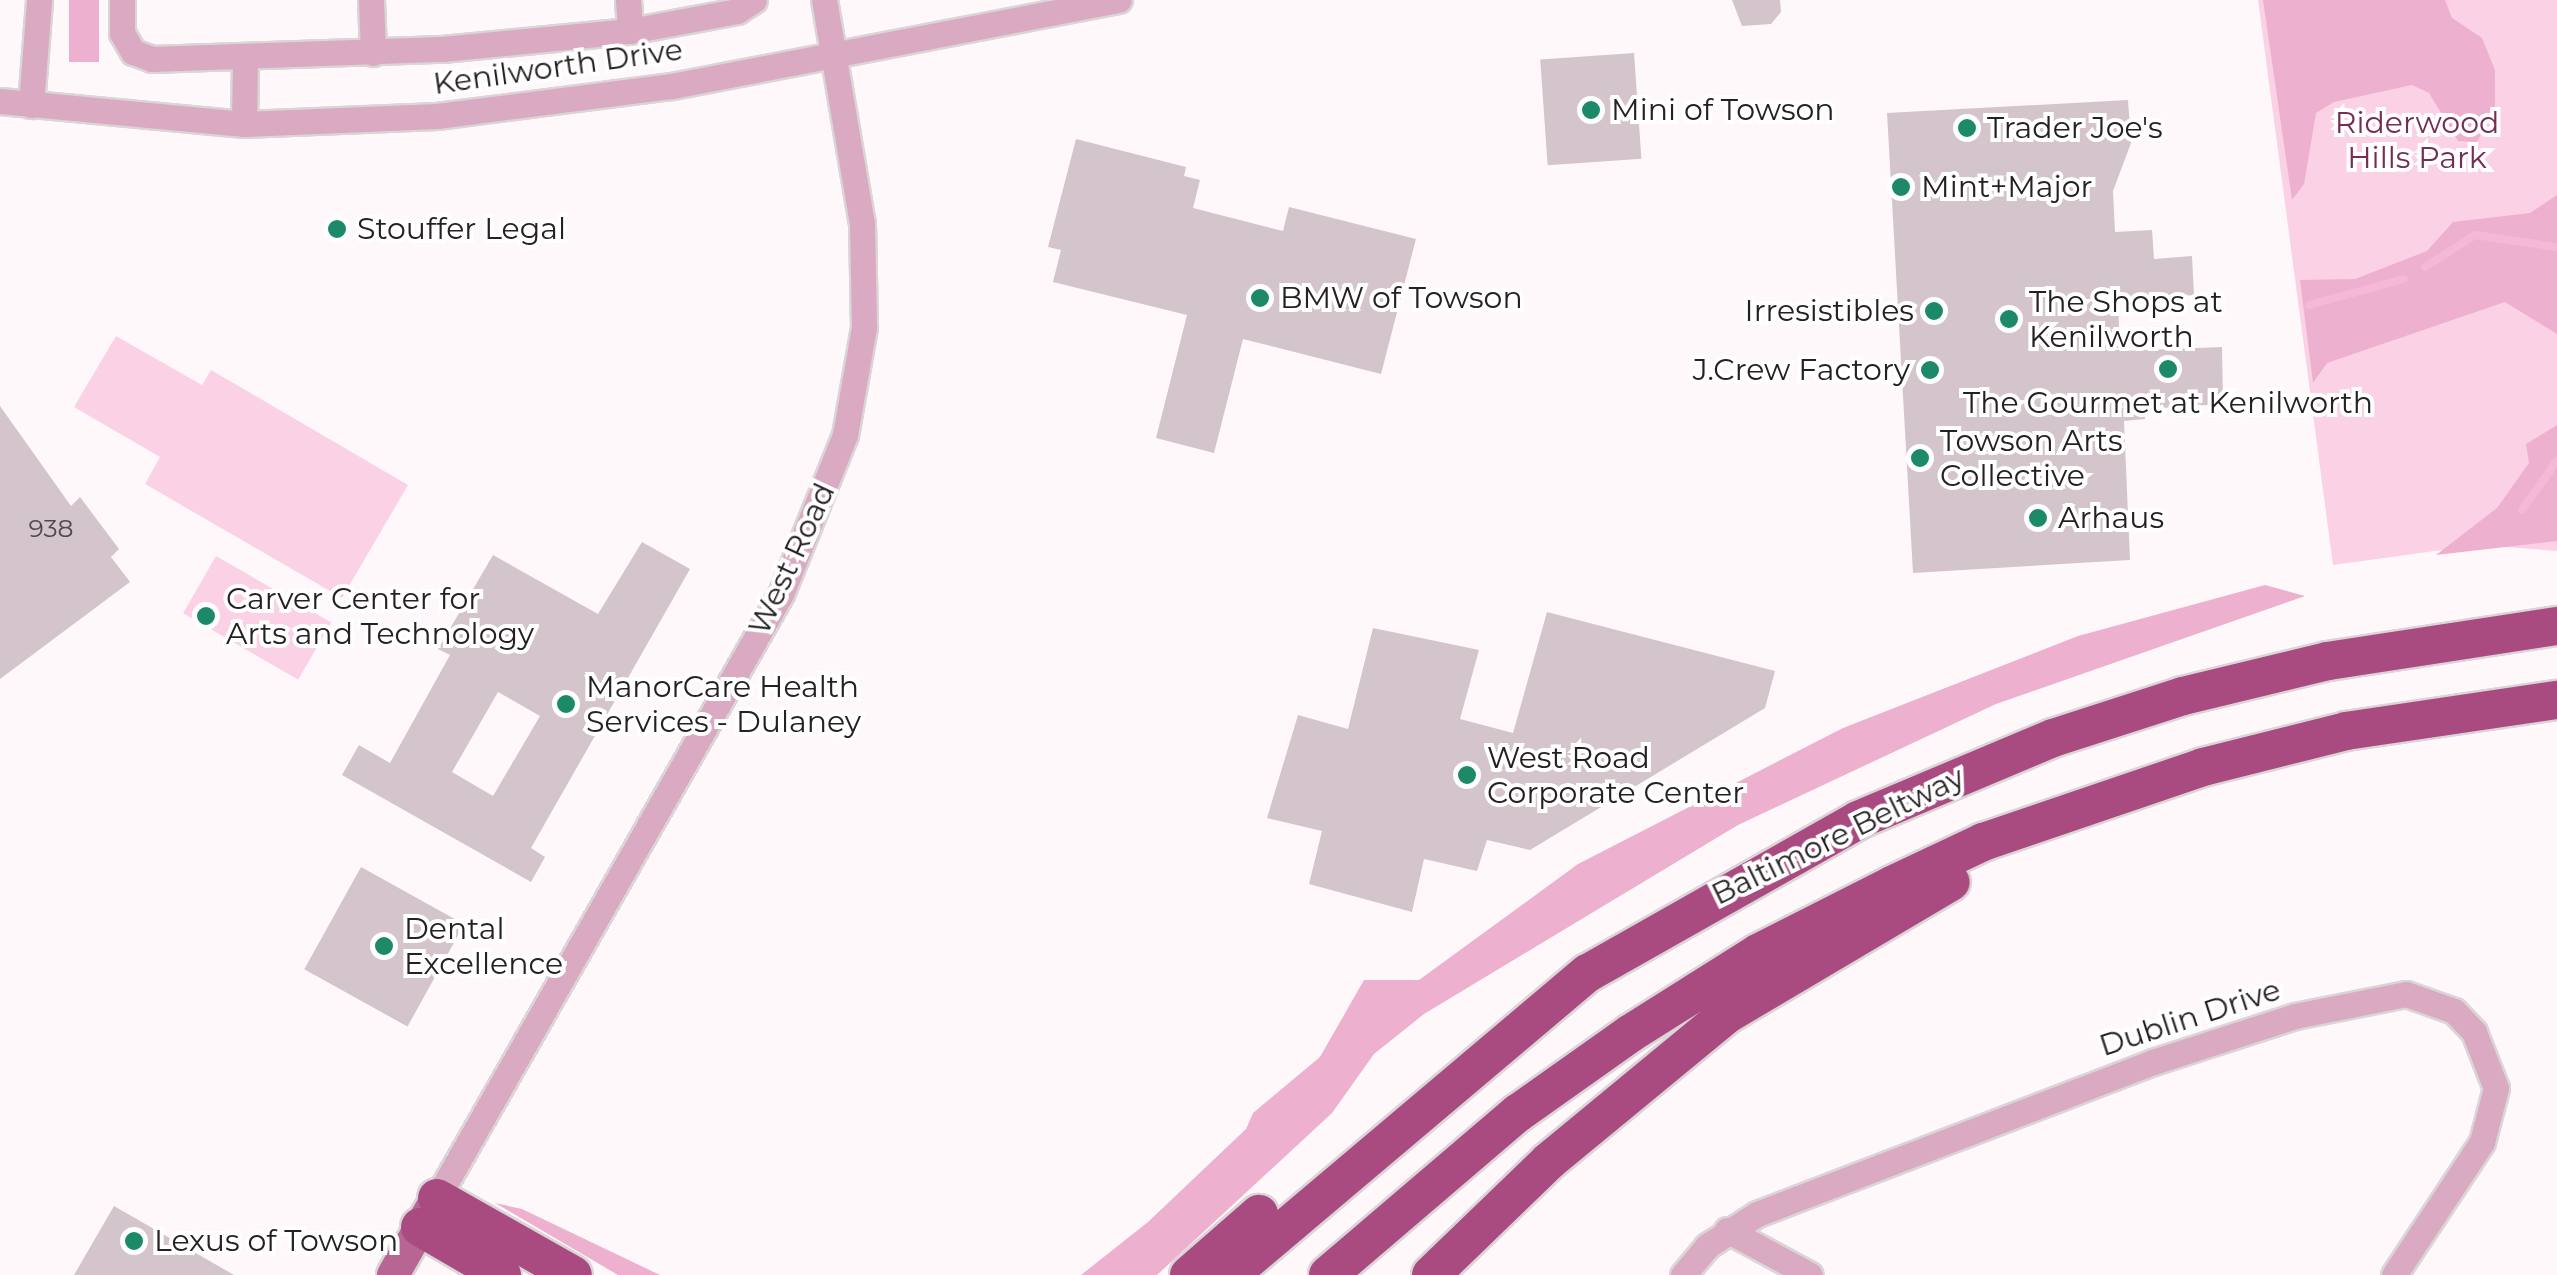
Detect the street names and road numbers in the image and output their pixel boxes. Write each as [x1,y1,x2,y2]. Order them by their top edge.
street label: Kenilworth Drive [431,32,685,102]
street label: West Road [741,478,843,640]
street label: Baltimore Beltway [1706,759,1970,913]
street label: Dublin Drive [2095,972,2285,1064]

